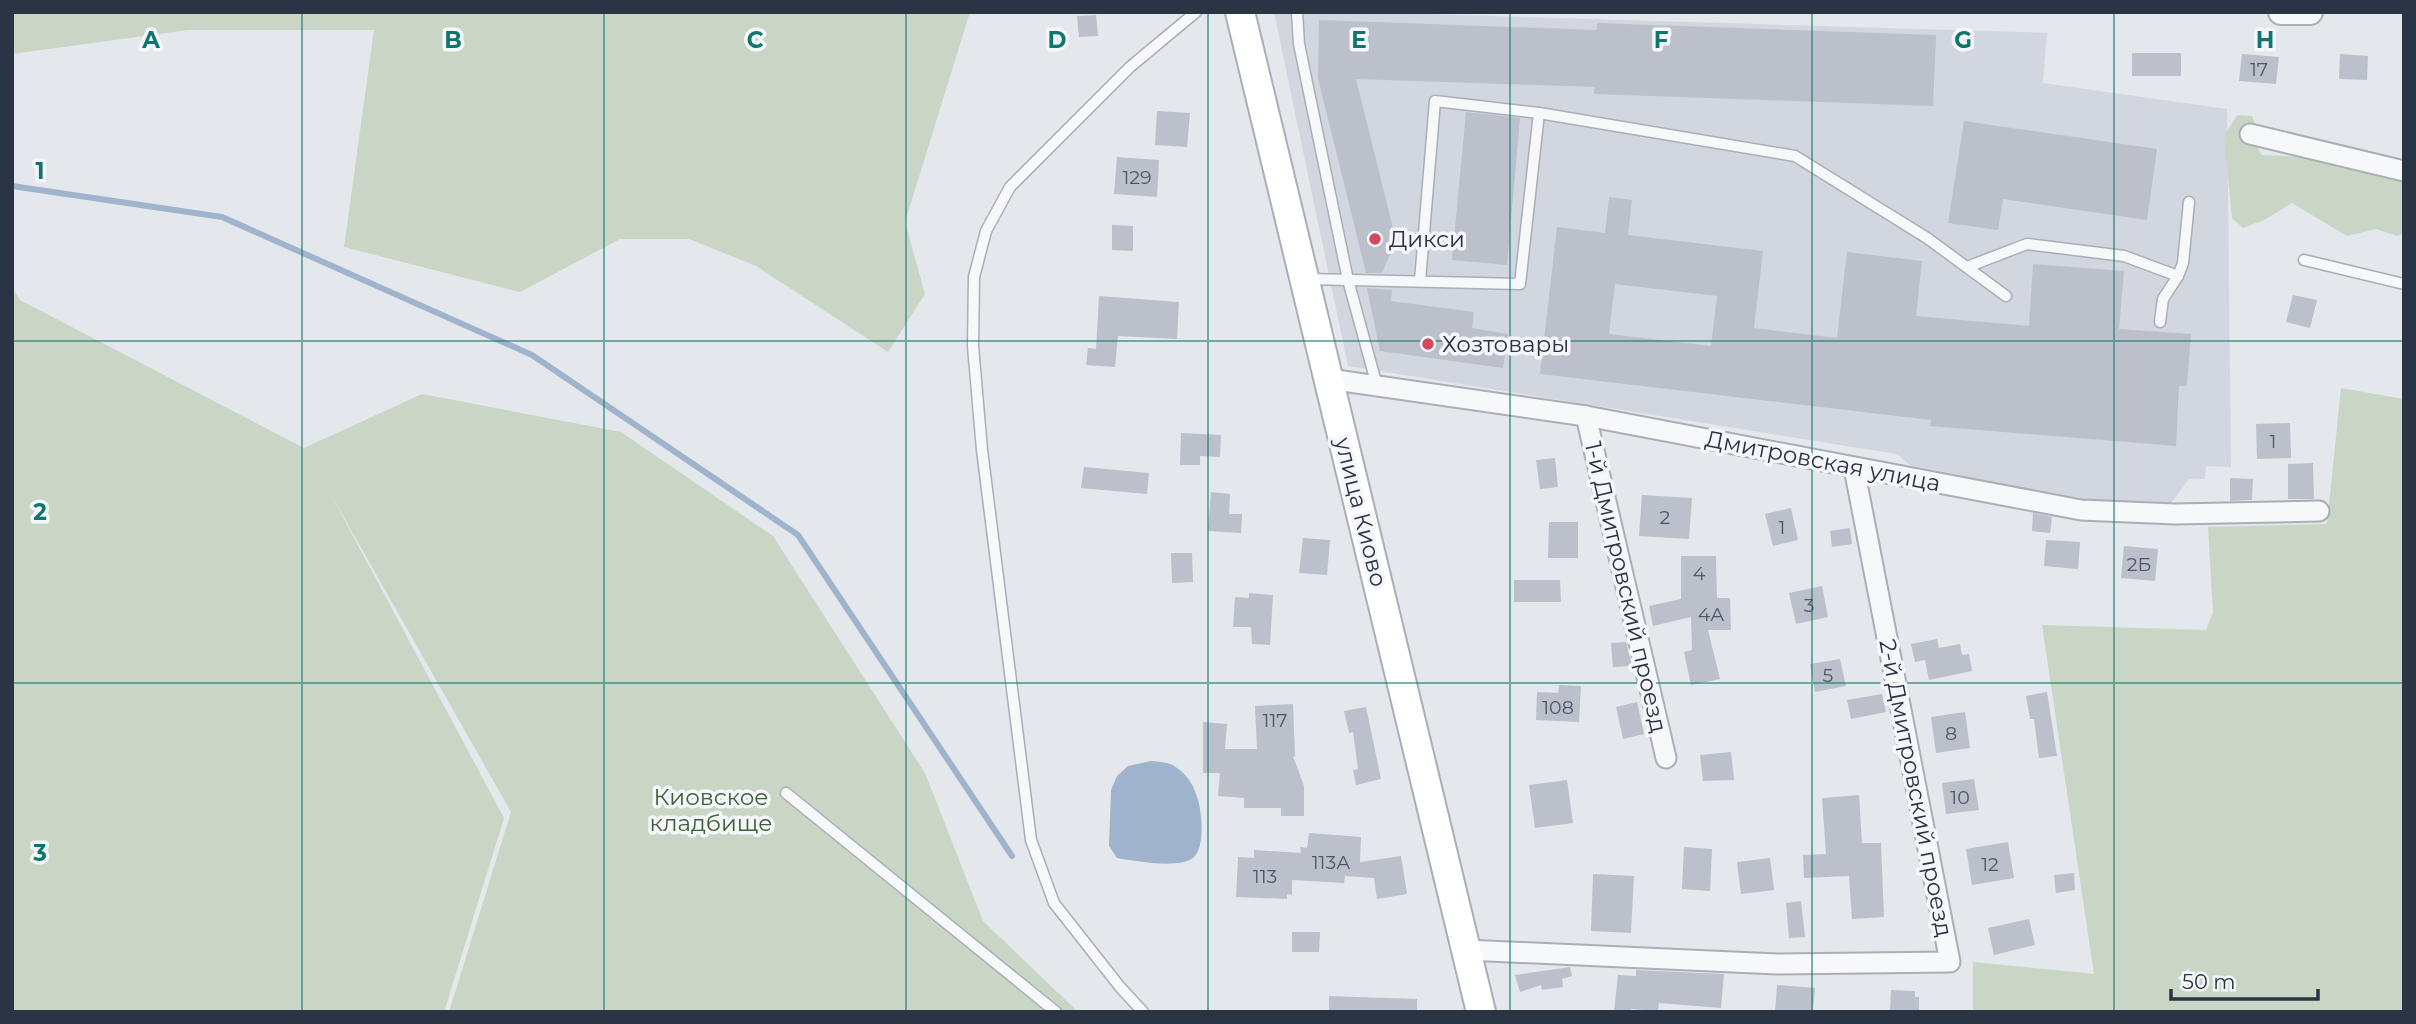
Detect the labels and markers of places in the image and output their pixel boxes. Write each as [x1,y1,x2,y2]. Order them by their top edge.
place label: Дикси [1389,225,1465,253]
marker: Дикси [1367,231,1383,247]
place label: Хозтовары [1442,330,1569,358]
marker: Хозтовары [1420,336,1436,352]

